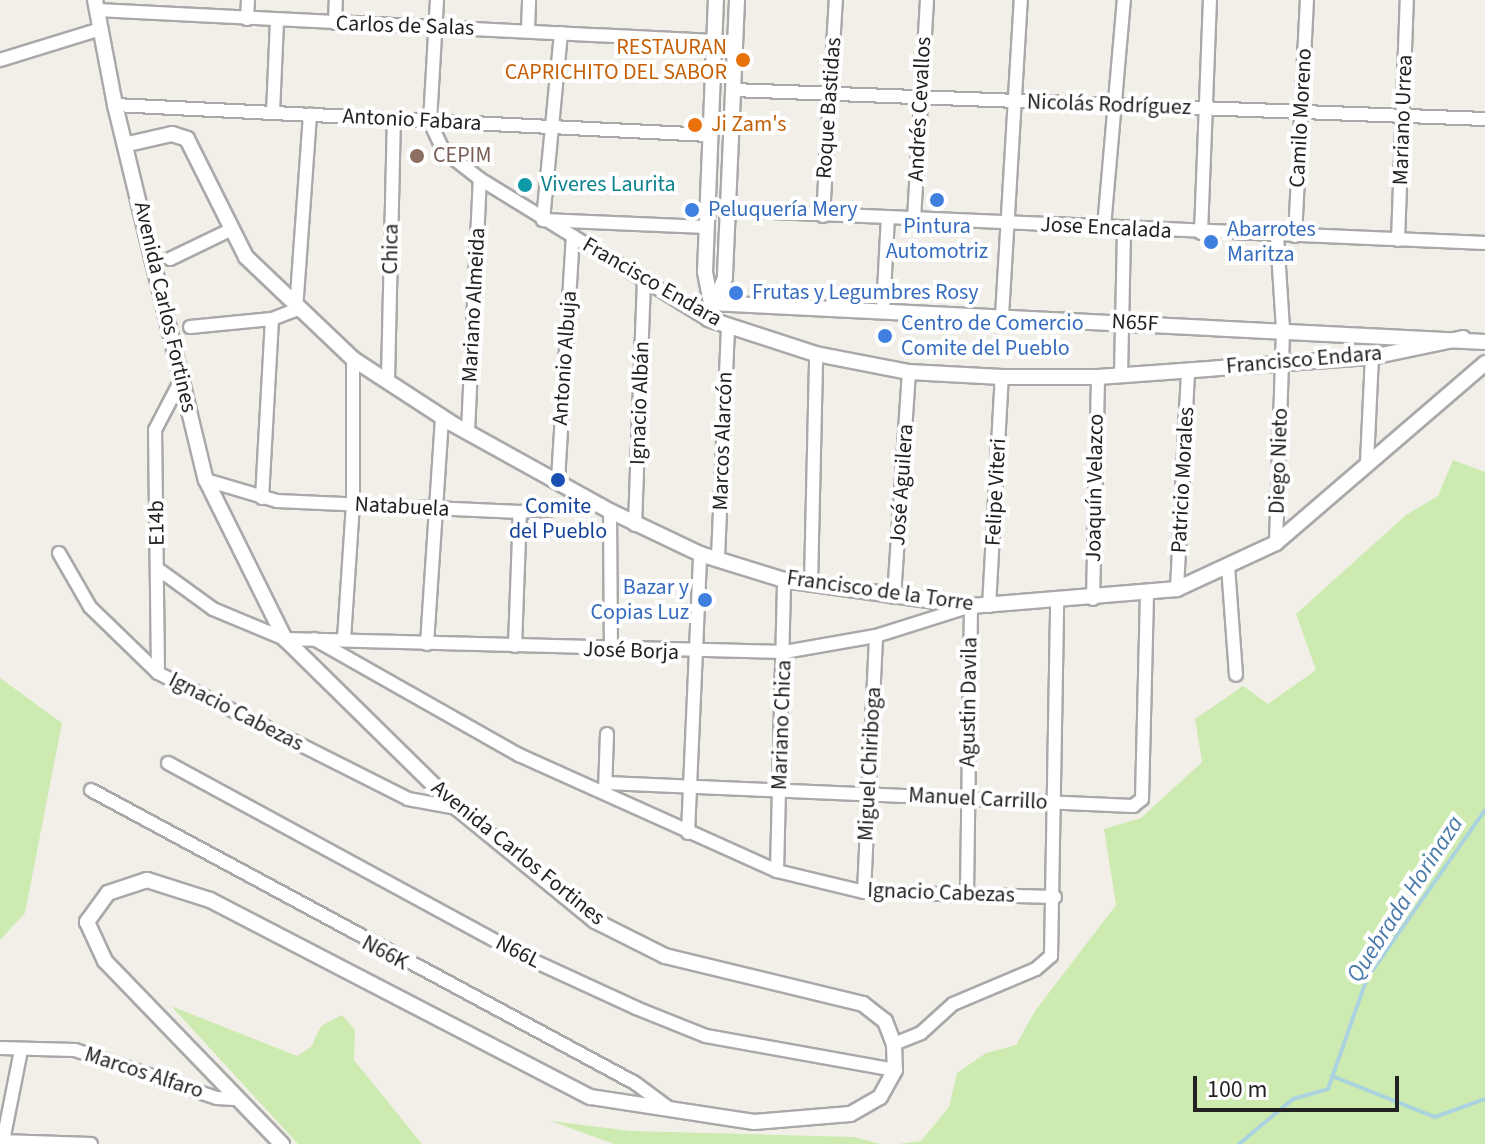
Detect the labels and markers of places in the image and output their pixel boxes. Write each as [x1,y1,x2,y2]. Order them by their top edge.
place label: RESTAURAN CAPRICHITO DEL SABOR [505,34,727,86]
marker: RESTAURAN CAPRICHITO DEL SABOR [734,51,752,69]
place label: Ji Zam's [711,112,786,138]
marker: Ji Zam's [686,116,704,134]
place label: CEPIM [433,143,491,169]
marker: CEPIM [408,147,426,165]
place label: Viveres Laurita [541,172,676,198]
marker: Viveres Laurita [516,176,534,194]
marker: Pintura Automotriz [928,191,946,209]
place label: Peluquería Mery [708,197,857,223]
marker: Peluquería Mery [683,201,701,219]
place label: Pintura Automotriz [886,213,988,264]
place label: Abarrotes Maritza [1227,216,1316,268]
marker: Abarrotes Maritza [1202,233,1220,251]
place label: Frutas y Legumbres Rosy [752,280,979,306]
marker: Frutas y Legumbres Rosy [727,284,745,302]
place label: Centro de Comercio Comite del Pueblo [901,310,1084,362]
marker: Centro de Comercio Comite del Pueblo [876,327,894,345]
marker: Comite del Pueblo [549,471,567,489]
place label: Comite del Pueblo [509,493,607,544]
place label: Bazar y Copias Luz [590,574,689,626]
marker: Bazar y Copias Luz [696,591,714,609]

